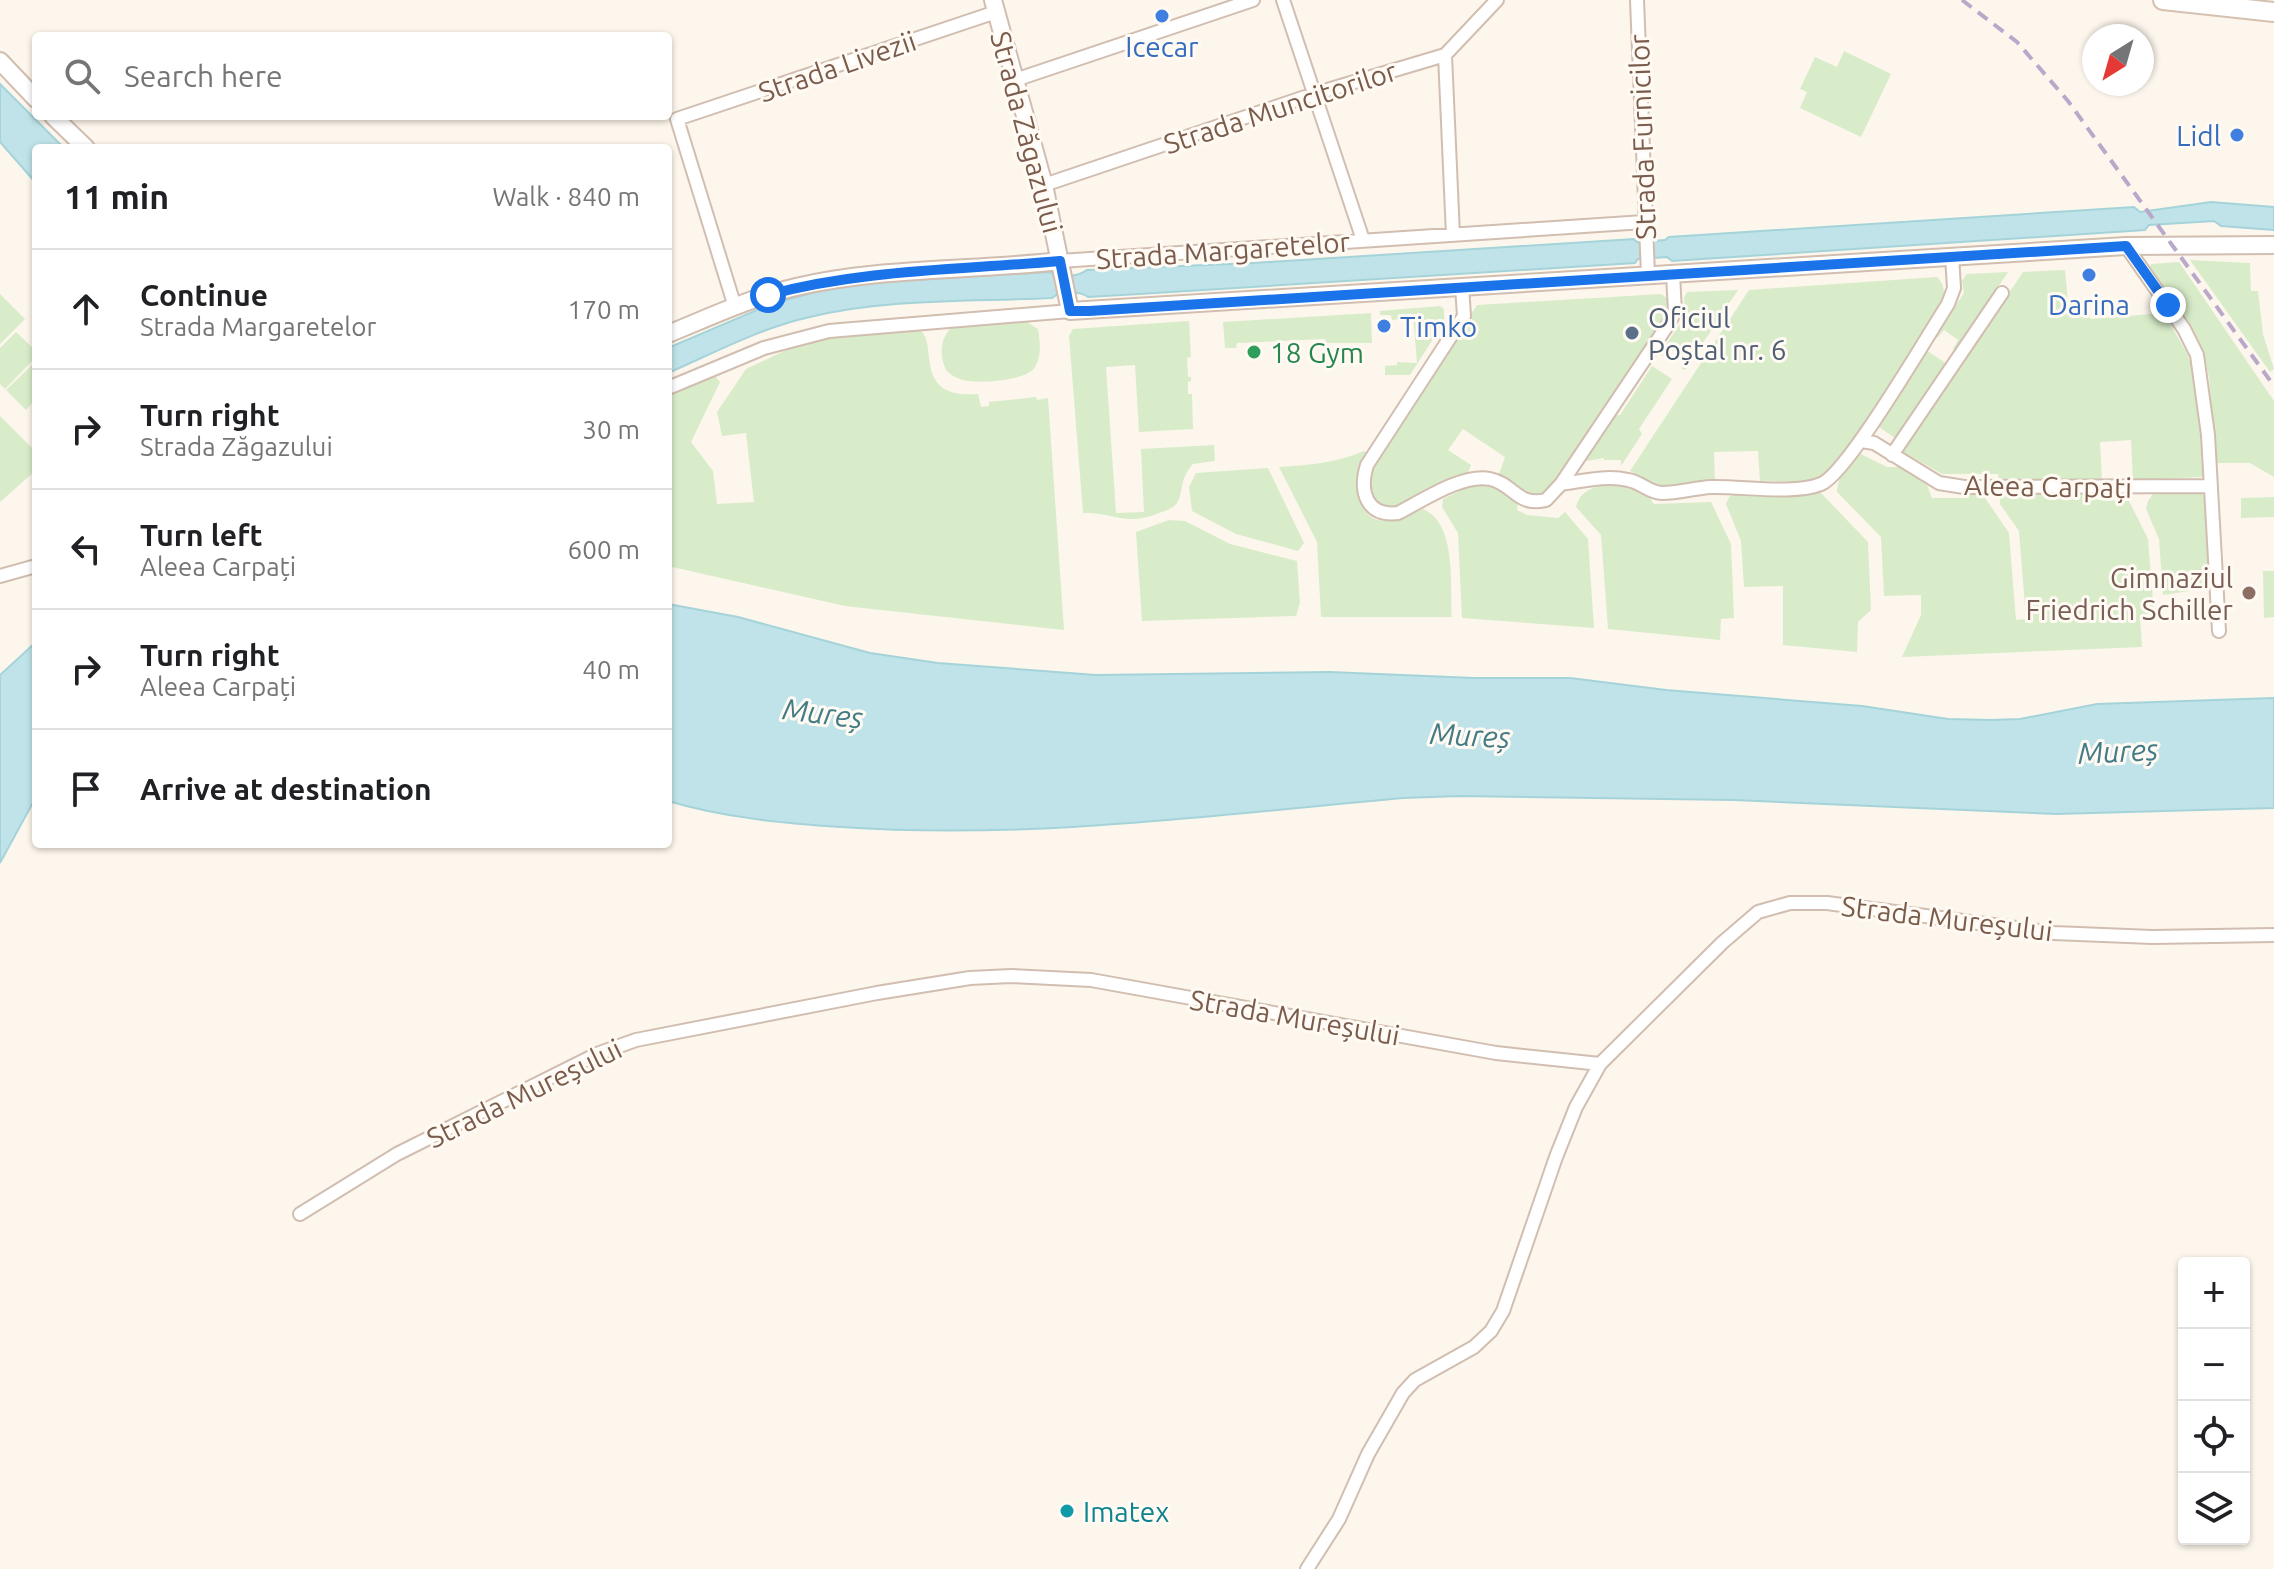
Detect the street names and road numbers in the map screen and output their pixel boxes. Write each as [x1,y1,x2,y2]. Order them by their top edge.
street label: Strada Livezii [754,25,920,107]
street label: Strada Zăgazului [985,28,1069,236]
street label: Strada Furnicilor [1623,33,1661,240]
street label: Strada Muncitorilor [1160,55,1401,159]
street label: Strada Margaretelor [1095,226,1351,274]
street label: Aleea Carpați [1964,469,2132,503]
street label: Strada Mureșului [1840,890,2054,946]
street label: Strada Mureșului [1188,983,1402,1051]
street label: Strada Mureșului [422,1032,626,1154]

